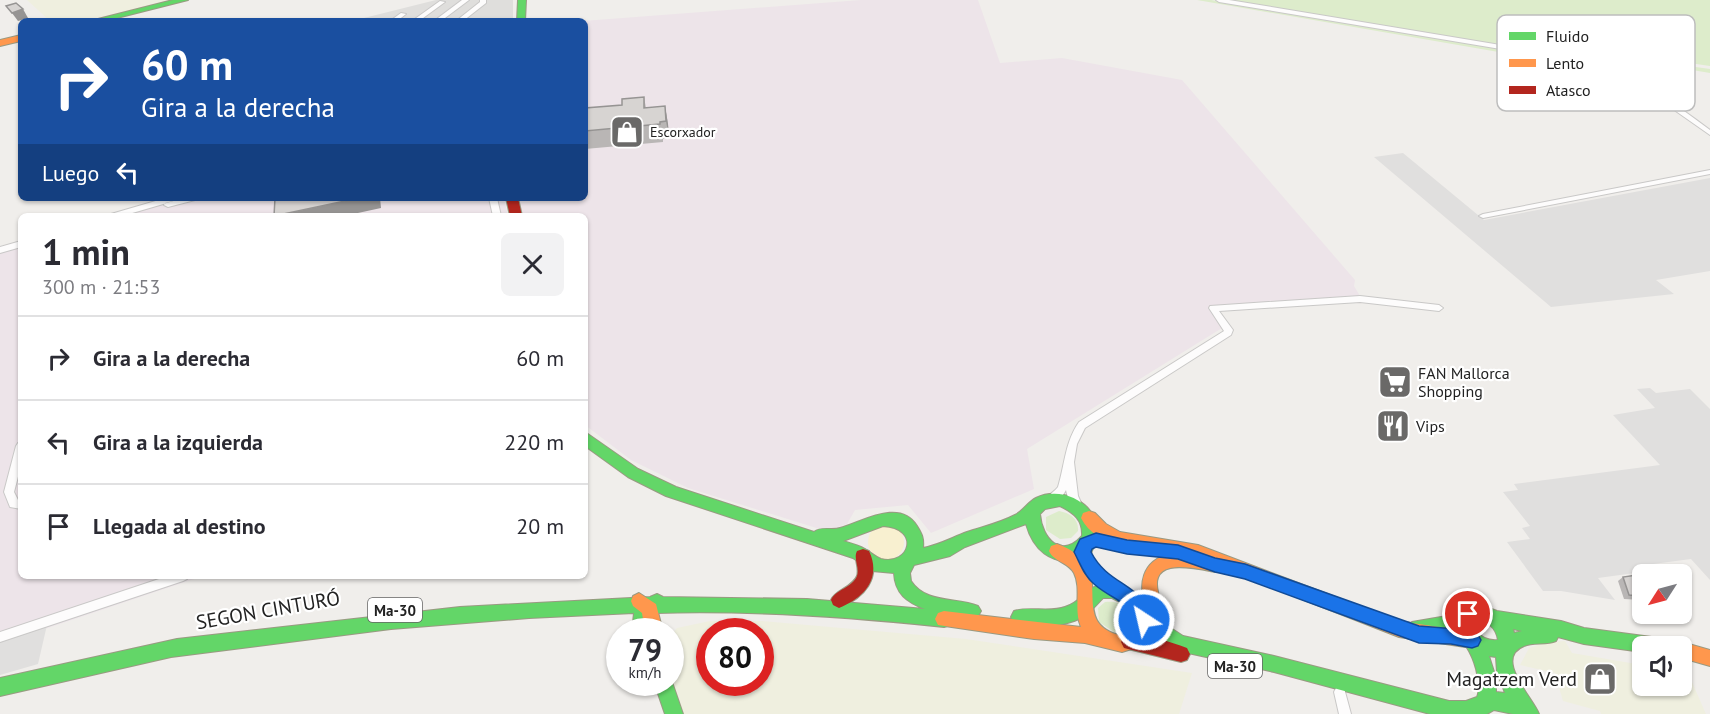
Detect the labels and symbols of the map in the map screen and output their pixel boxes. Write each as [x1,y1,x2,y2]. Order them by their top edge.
legend [1497,15,1695,111]
text: Fluido [1546,26,1589,46]
text: Lento [1546,53,1584,73]
text: Atasco [1546,80,1591,100]
shop icon: Escorxador [609,114,645,150]
place label: Escorxador [650,123,716,141]
place label: FAN Mallorca Shopping [1418,363,1510,401]
supermarket icon: FAN Mallorca Shopping [1377,364,1413,400]
restaurant icon: Vips [1375,408,1411,444]
place label: Vips [1415,416,1445,436]
north arrow [1632,564,1692,624]
street label: SEGON CINTURÓ [194,585,342,635]
position arrow [1112,588,1176,652]
pin [1442,588,1493,639]
road number: Ma-30 [368,598,422,622]
speed limit sign: 80 [696,618,774,696]
road number: Ma-30 [1208,654,1262,678]
shop icon: Magatzem Verd [1582,661,1618,697]
place label: Magatzem Verd [1446,666,1577,692]

